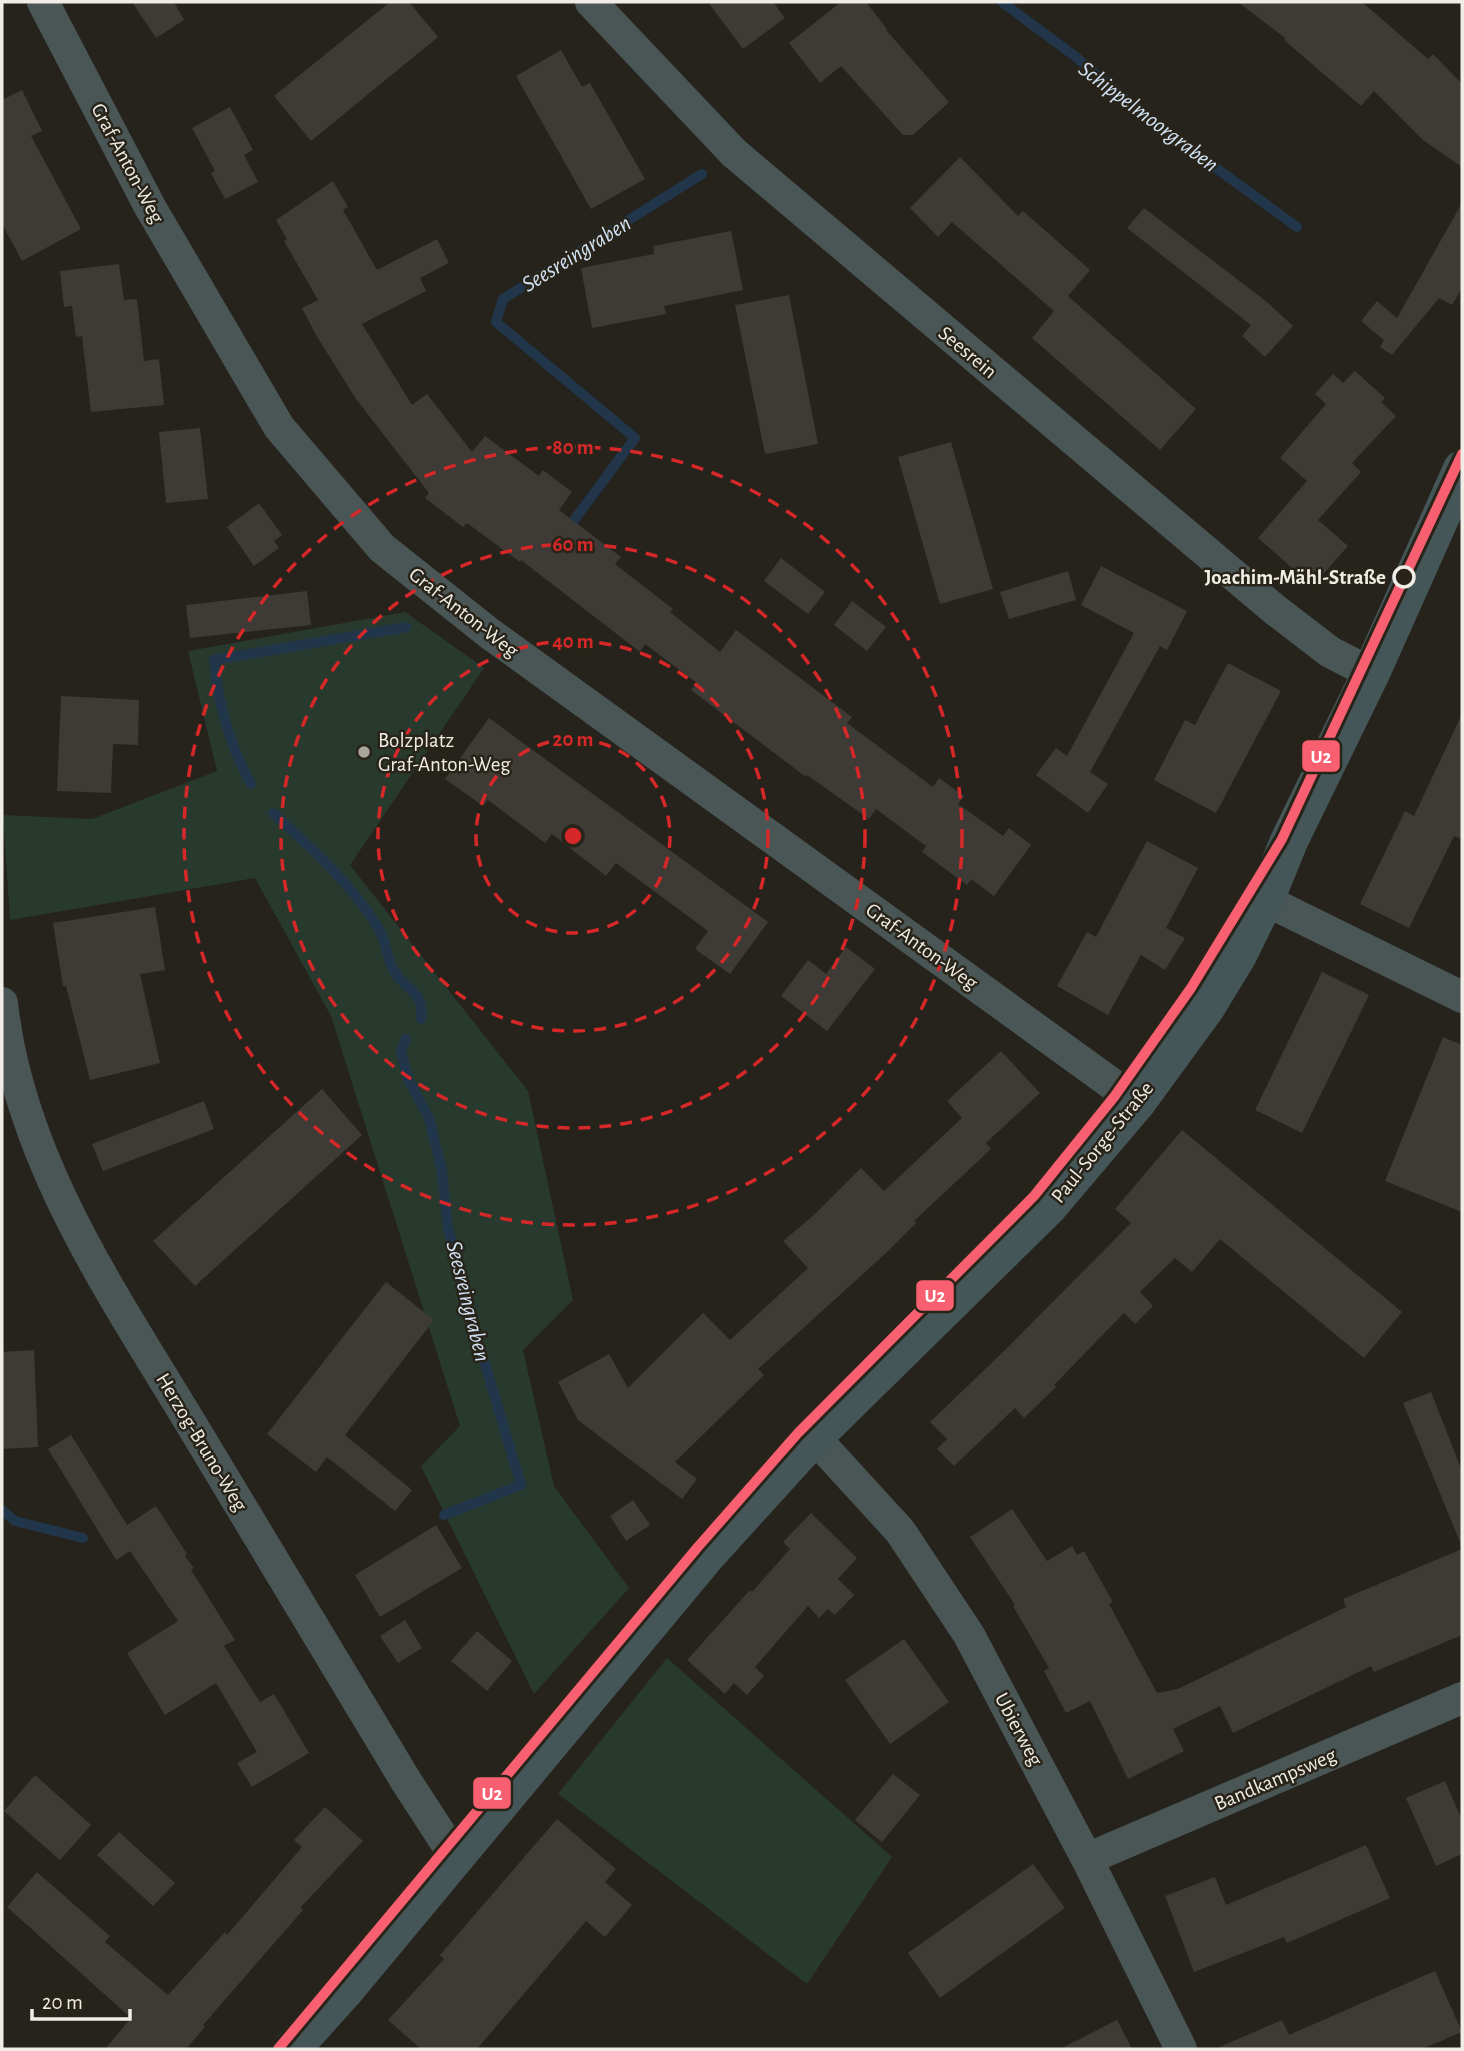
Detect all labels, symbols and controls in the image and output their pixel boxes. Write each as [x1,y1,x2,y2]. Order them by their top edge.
water label: Schippelmoorgraben [1074,57,1222,177]
street label: Graf-Anton-Weg [87,100,168,227]
water label: Seesreingraben [518,212,635,297]
street label: Seesrein [935,322,1001,383]
text: 80 m [552,437,594,458]
text: 60 m [552,534,594,555]
street label: Graf-Anton-Weg [405,563,523,662]
marker: Joachim-Mähl-Straße [1393,566,1415,588]
place label: Joachim-Mähl-Straße [1205,567,1386,588]
text: 40 m [552,631,594,652]
text: 20 m [553,729,593,750]
place label: Bolzplatz Graf-Anton-Weg [378,730,511,775]
line badge: U2 [1301,739,1341,773]
marker: Bolzplatz Graf-Anton-Weg [356,744,372,760]
text: U2 [1310,748,1332,767]
centre of rings [561,824,585,848]
street label: Graf-Anton-Weg [862,899,982,994]
street label: Paul-Sorge-Straße [1047,1078,1158,1207]
water label: Seesreingraben [441,1239,494,1364]
line badge: U2 [915,1279,955,1312]
text: U2 [924,1287,946,1306]
street label: Herzog-Bruno-Weg [152,1370,251,1516]
street label: Ubierweg [991,1689,1047,1770]
street label: Bandkampsweg [1211,1744,1340,1815]
line badge: U2 [472,1776,512,1810]
text: U2 [481,1785,503,1804]
scale bar [32,1978,130,2022]
text: 20 m [42,1992,83,2013]

